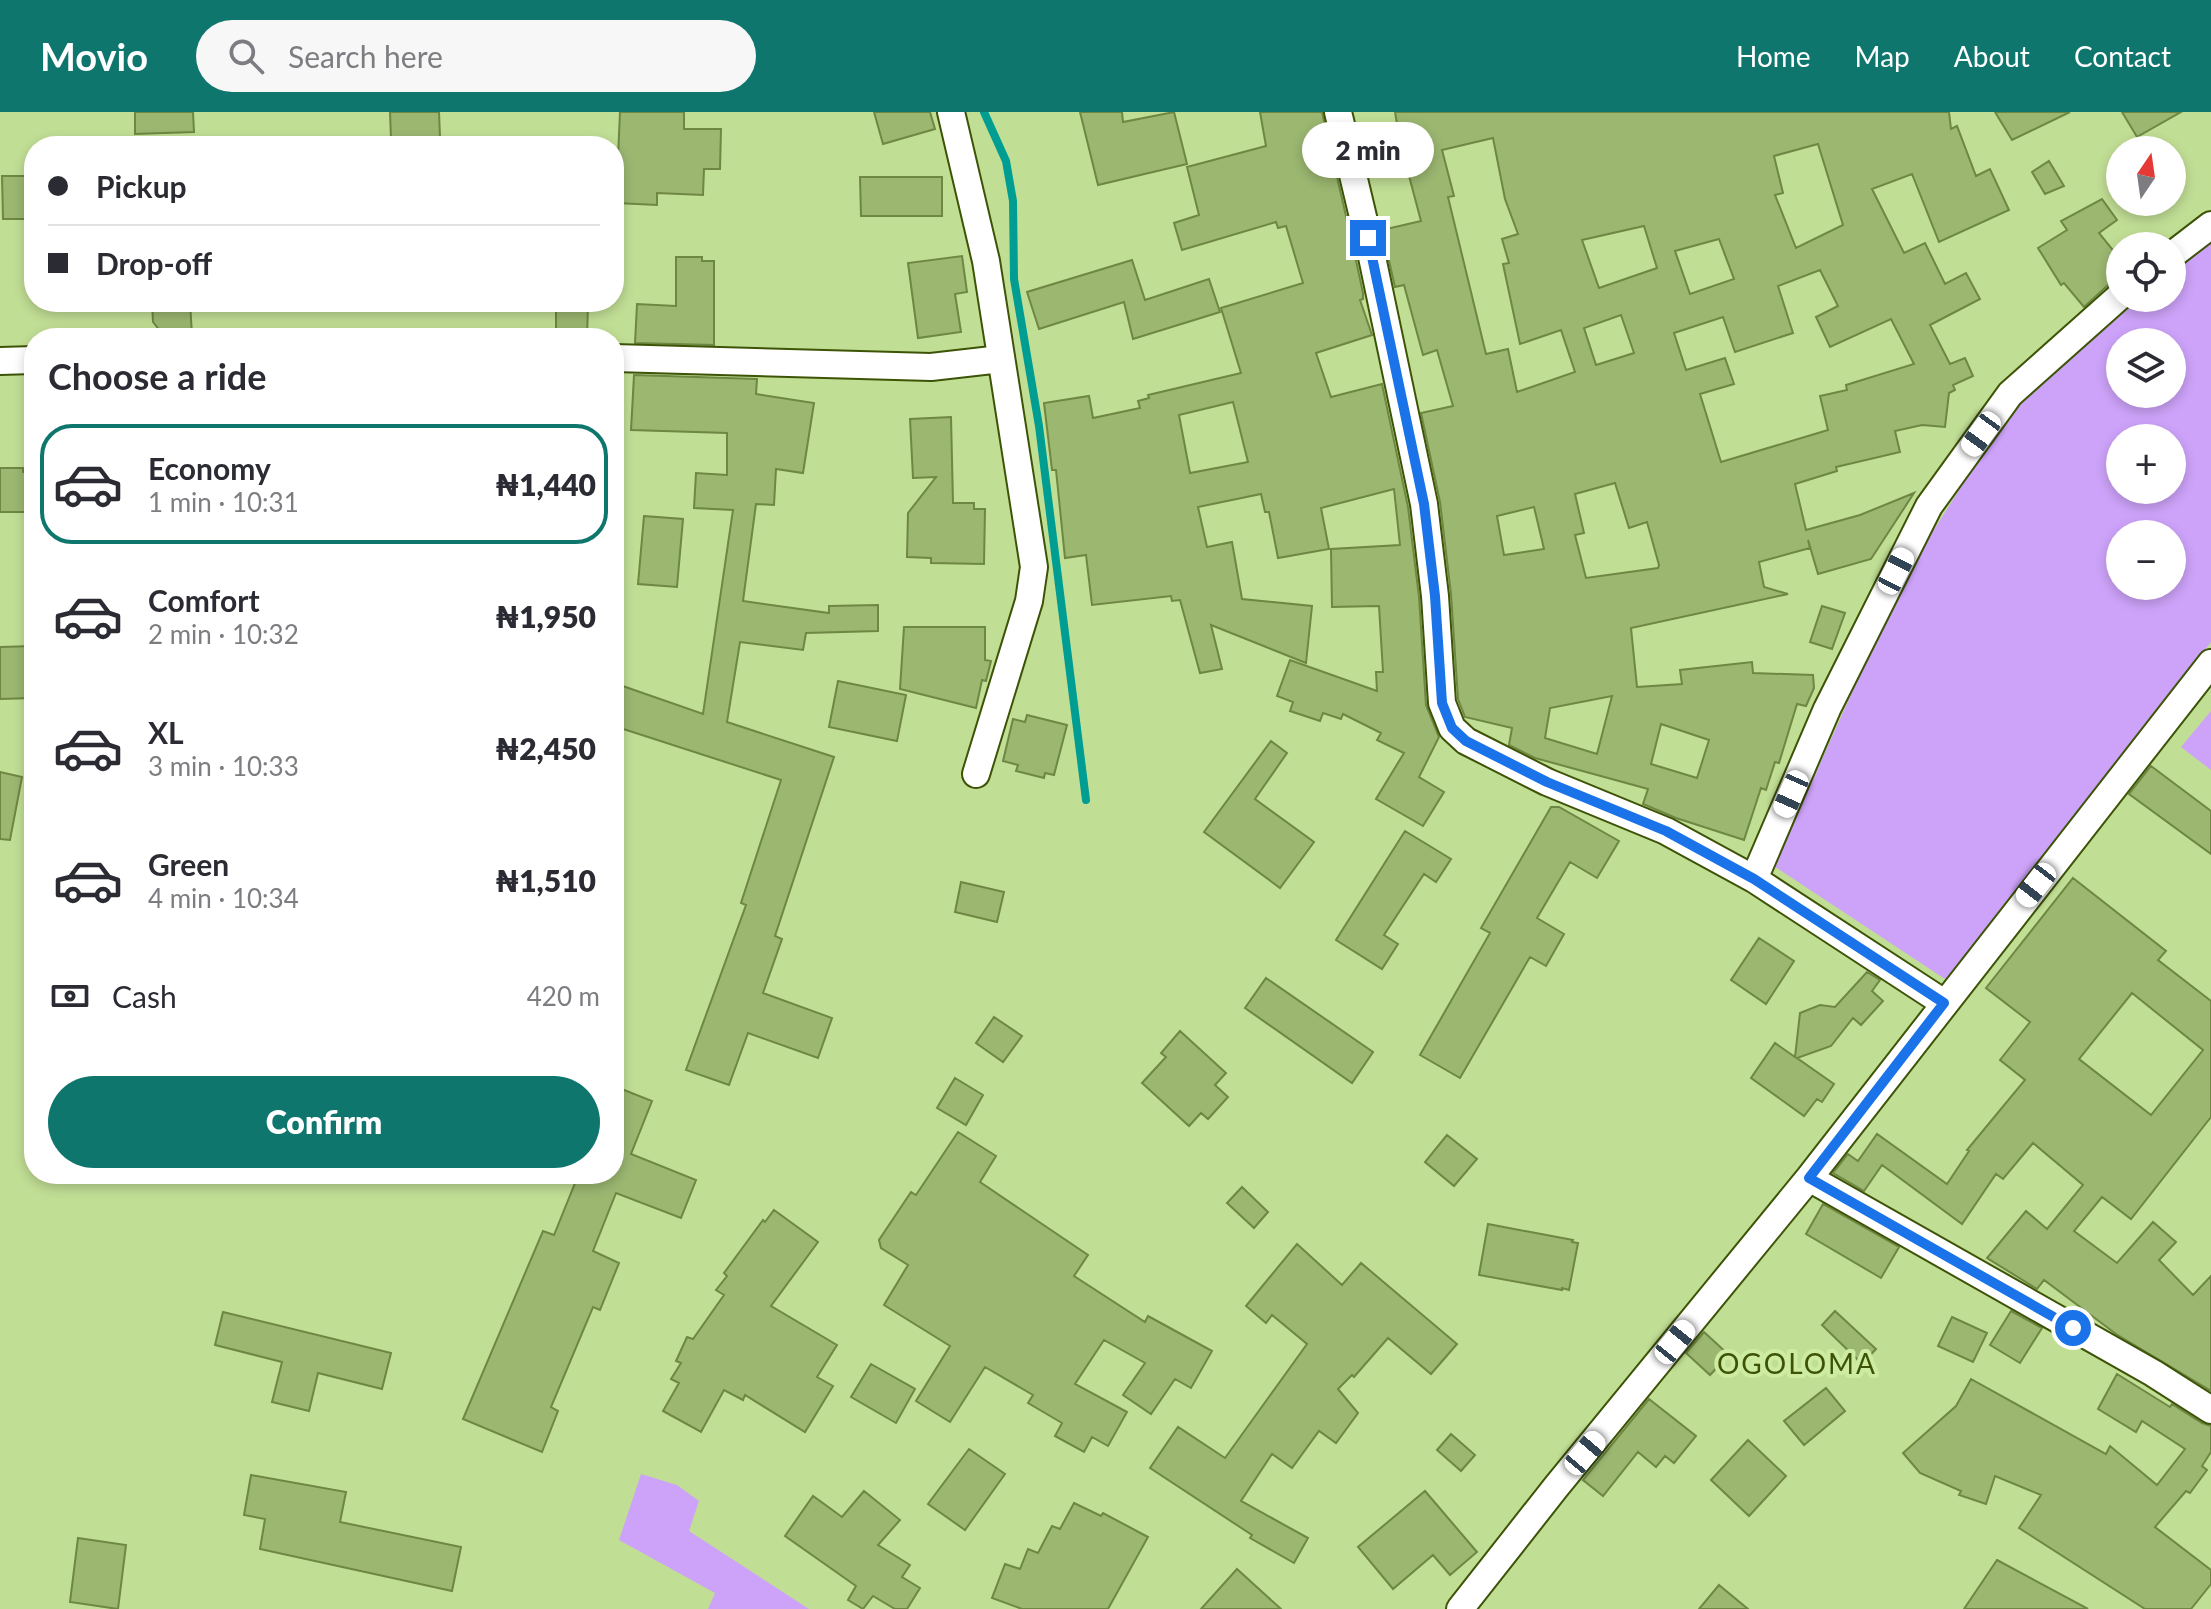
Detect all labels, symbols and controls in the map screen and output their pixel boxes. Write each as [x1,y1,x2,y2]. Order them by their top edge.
search box [196,20,756,92]
text: Movio [40,33,148,79]
icon: search [224,34,268,78]
text: Search here [288,38,443,74]
text: Home [1736,39,1811,73]
text: Map [1855,39,1910,73]
text: About [1954,39,2030,73]
text: Contact [2074,39,2171,73]
callout: 2 min [1302,122,1434,178]
text: 2 min [1336,134,1400,166]
north arrow [2106,136,2186,216]
map controls [2106,136,2186,600]
text: Pickup [96,168,187,204]
route end [1350,220,1386,256]
button: locate [2106,232,2186,312]
text: Drop-off [96,245,212,281]
button: layers [2106,328,2186,408]
text: Choose a ride [48,354,267,398]
car [1957,408,2005,460]
button: + [2106,424,2186,504]
icon: car [52,448,124,520]
text: Economy [148,450,271,486]
text: ₦1,440 [495,466,596,502]
text: 1 min · 10:31 [148,486,299,518]
button: − [2106,520,2186,600]
car [1874,544,1918,598]
icon: car [52,580,124,652]
text: Comfort [148,582,260,618]
text: ₦1,950 [495,598,596,634]
text: 2 min · 10:32 [148,618,299,650]
icon: car [52,712,124,784]
text: XL [148,714,184,750]
text: ₦2,450 [495,730,596,766]
text: 3 min · 10:33 [148,750,299,782]
car [1770,767,1812,821]
icon: car [52,844,124,916]
text: Green [148,846,229,882]
car [2012,859,2060,911]
text: ₦1,510 [495,862,596,898]
text: 4 min · 10:34 [148,882,299,914]
icon: cash [48,974,92,1018]
text: Cash [112,978,177,1014]
text: 420 m [527,980,600,1012]
button: Confirm [48,1076,600,1168]
route start [2055,1310,2091,1346]
car [1651,1316,1699,1368]
district label: OGOLOMA [1717,1346,1877,1380]
car [1560,1427,1610,1479]

